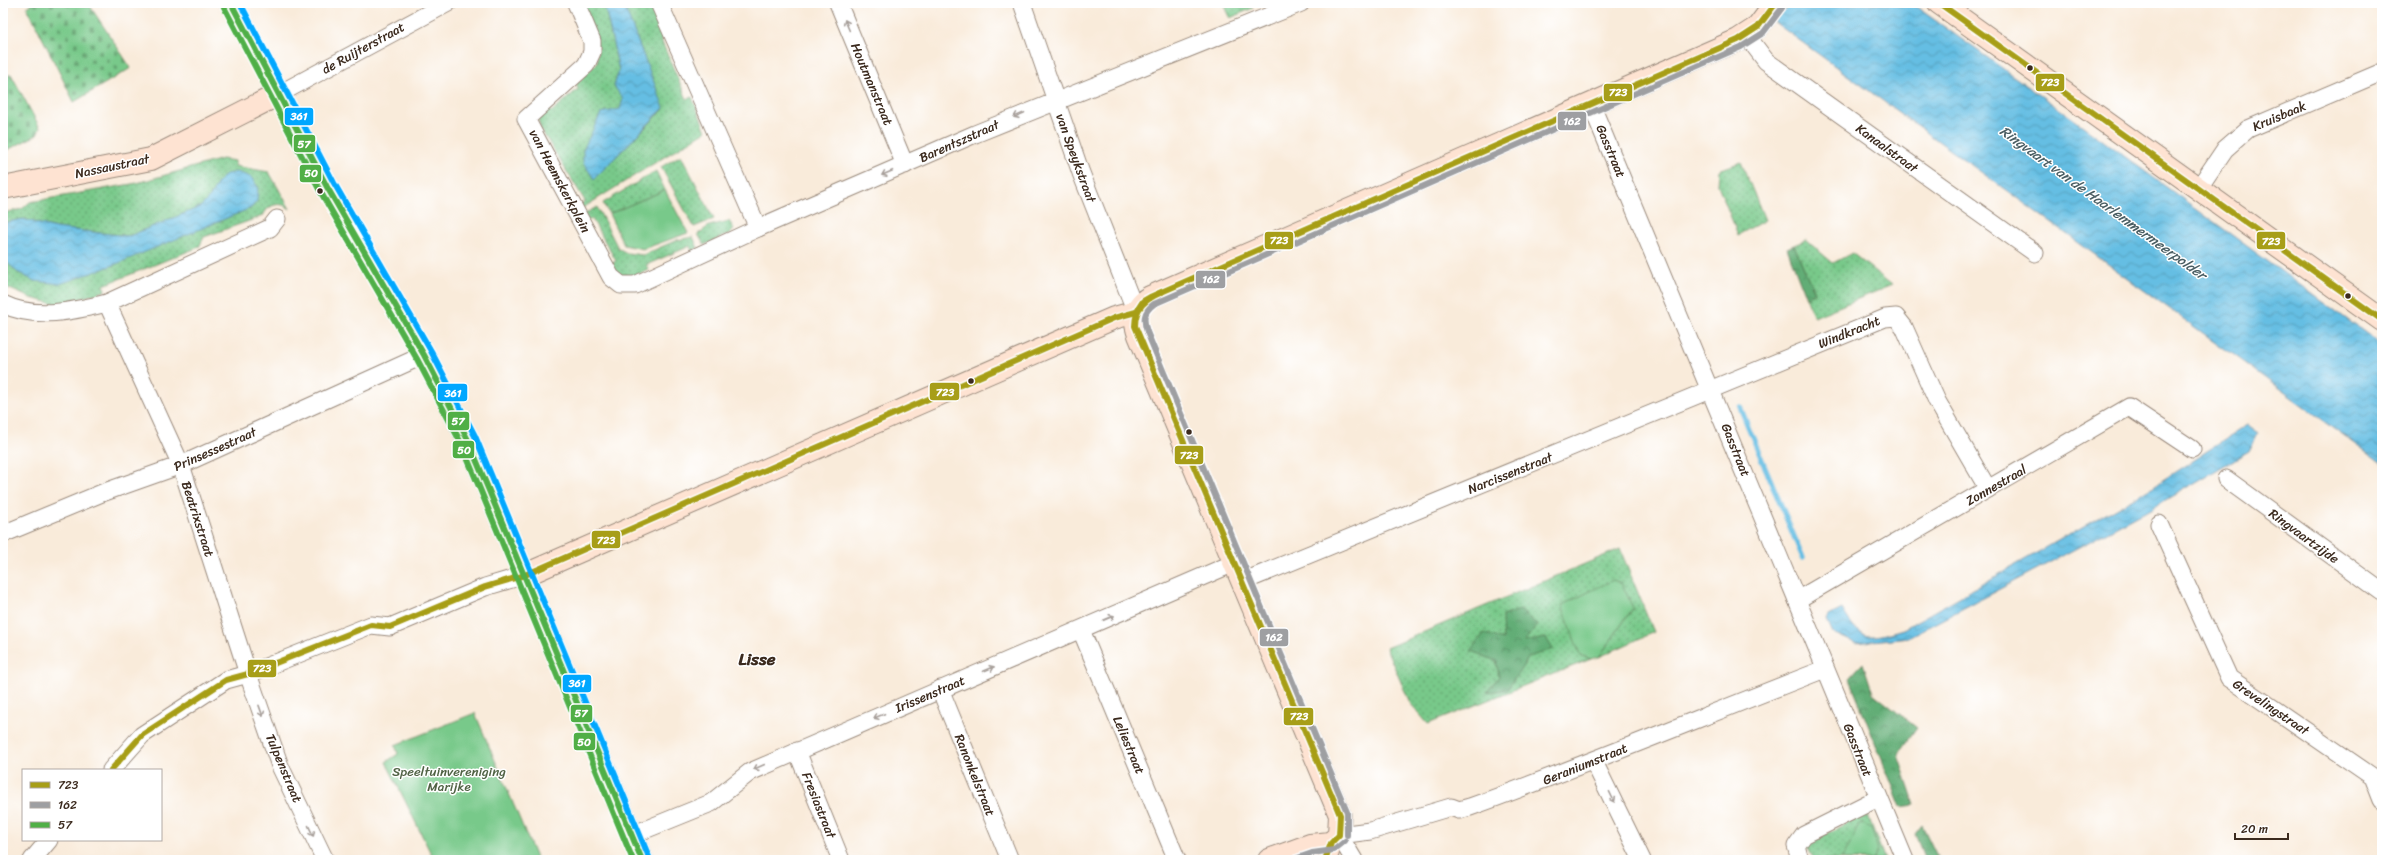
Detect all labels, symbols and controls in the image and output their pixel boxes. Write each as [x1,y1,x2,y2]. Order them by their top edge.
street label: de Ruijterstraat [317,15,409,80]
one-way arrow [843,20,851,32]
street label: Houtmanstraat [844,39,900,129]
unlabelled marker [2025,63,2035,73]
line badge: 723 [2035,73,2065,92]
text: 723 [2041,73,2060,92]
line badge: 723 [1603,83,1633,102]
text: 723 [1609,83,1628,102]
street label: Kruisbaak [2248,94,2310,138]
line badge: 361 [284,107,314,126]
text: 361 [289,107,308,126]
street label: van Speykstraat [1049,110,1103,206]
line badge: 162 [1557,111,1587,131]
one-way arrow [1014,112,1026,120]
text: 162 [1563,112,1581,131]
street label: Barentszstraat [915,113,1004,169]
street label: Kanaalstraat [1851,117,1924,179]
water label: Ringvaart van de Haarlemmermeerpolder [1994,119,2214,289]
street label: Gasstraat [1589,121,1633,182]
street label: van Heemskerkplein [523,125,597,237]
line badge: 57 [293,134,316,153]
text: 57 [297,135,312,154]
street label: Nassaustraat [73,147,152,185]
line badge: 50 [299,164,322,183]
text: 50 [304,164,318,183]
one-way arrow [882,169,894,177]
unlabelled marker [315,186,325,196]
line badge: 723 [1264,231,1294,250]
text: 723 [1270,231,1289,250]
line badge: 723 [2256,231,2286,250]
text: 723 [2262,232,2281,251]
line badge: 162 [1195,270,1226,289]
text: 162 [1202,270,1220,289]
unlabelled marker [2343,291,2353,301]
street label: Windkracht [1814,309,1884,355]
unlabelled marker [966,376,976,386]
line badge: 723 [929,382,960,401]
line badge: 361 [437,383,468,402]
text: 723 [936,383,955,402]
text: 361 [443,384,462,403]
line badge: 57 [447,411,470,431]
text: 57 [451,412,466,431]
street label: Prinsessestraat [170,420,261,478]
street label: Gasstraat [1715,420,1757,481]
unlabelled marker [1184,427,1194,437]
line badge: 50 [452,440,475,459]
text: 50 [457,441,471,460]
line badge: 723 [1174,445,1204,465]
street label: Narcissenstraat [1464,445,1557,501]
text: 723 [1180,446,1199,465]
street label: Zonnestraal [1961,458,2031,512]
street label: Beatrixstraat [175,478,221,560]
street label: Ringvaartzijde [2264,502,2344,570]
line badge: 723 [591,530,621,549]
text: 723 [597,531,616,550]
one-way arrow [1102,614,1114,621]
line badge: 162 [1259,628,1289,647]
text: 162 [1265,628,1283,647]
district label: Lisse [739,644,776,674]
line badge: 723 [247,659,277,678]
text: 723 [253,659,272,678]
one-way arrow [983,664,995,672]
street label: Irissenstraat [890,669,969,720]
street label: Grevelingstraat [2228,673,2315,742]
line badge: 361 [562,674,592,693]
text: 361 [567,674,586,693]
line badge: 57 [570,704,593,723]
text: 57 [574,704,589,723]
one-way arrow [258,705,265,718]
line badge: 723 [1283,707,1314,726]
text: 723 [1290,707,1309,726]
one-way arrow [873,712,885,720]
street label: Leliestraat [1106,712,1152,778]
street label: Gasstraat [1837,720,1879,781]
street label: Tulpenstraat [259,730,309,806]
street label: Ranonkelstraat [948,730,1002,820]
line badge: 50 [573,732,596,751]
text: 50 [577,733,591,752]
street label: Geraniumstraat [1539,736,1631,792]
park label: Speeltuinvereniging Marijke [392,760,506,798]
one-way arrow [754,764,766,772]
street label: Fresiastraat [795,768,843,842]
legend [22,769,162,841]
text: 723 [58,774,79,796]
one-way arrow [1608,790,1616,802]
text: 162 [58,794,77,816]
text: 57 [58,814,73,836]
scale bar [2235,815,2288,841]
text: 20 m [2241,818,2268,840]
one-way arrow [308,825,315,837]

